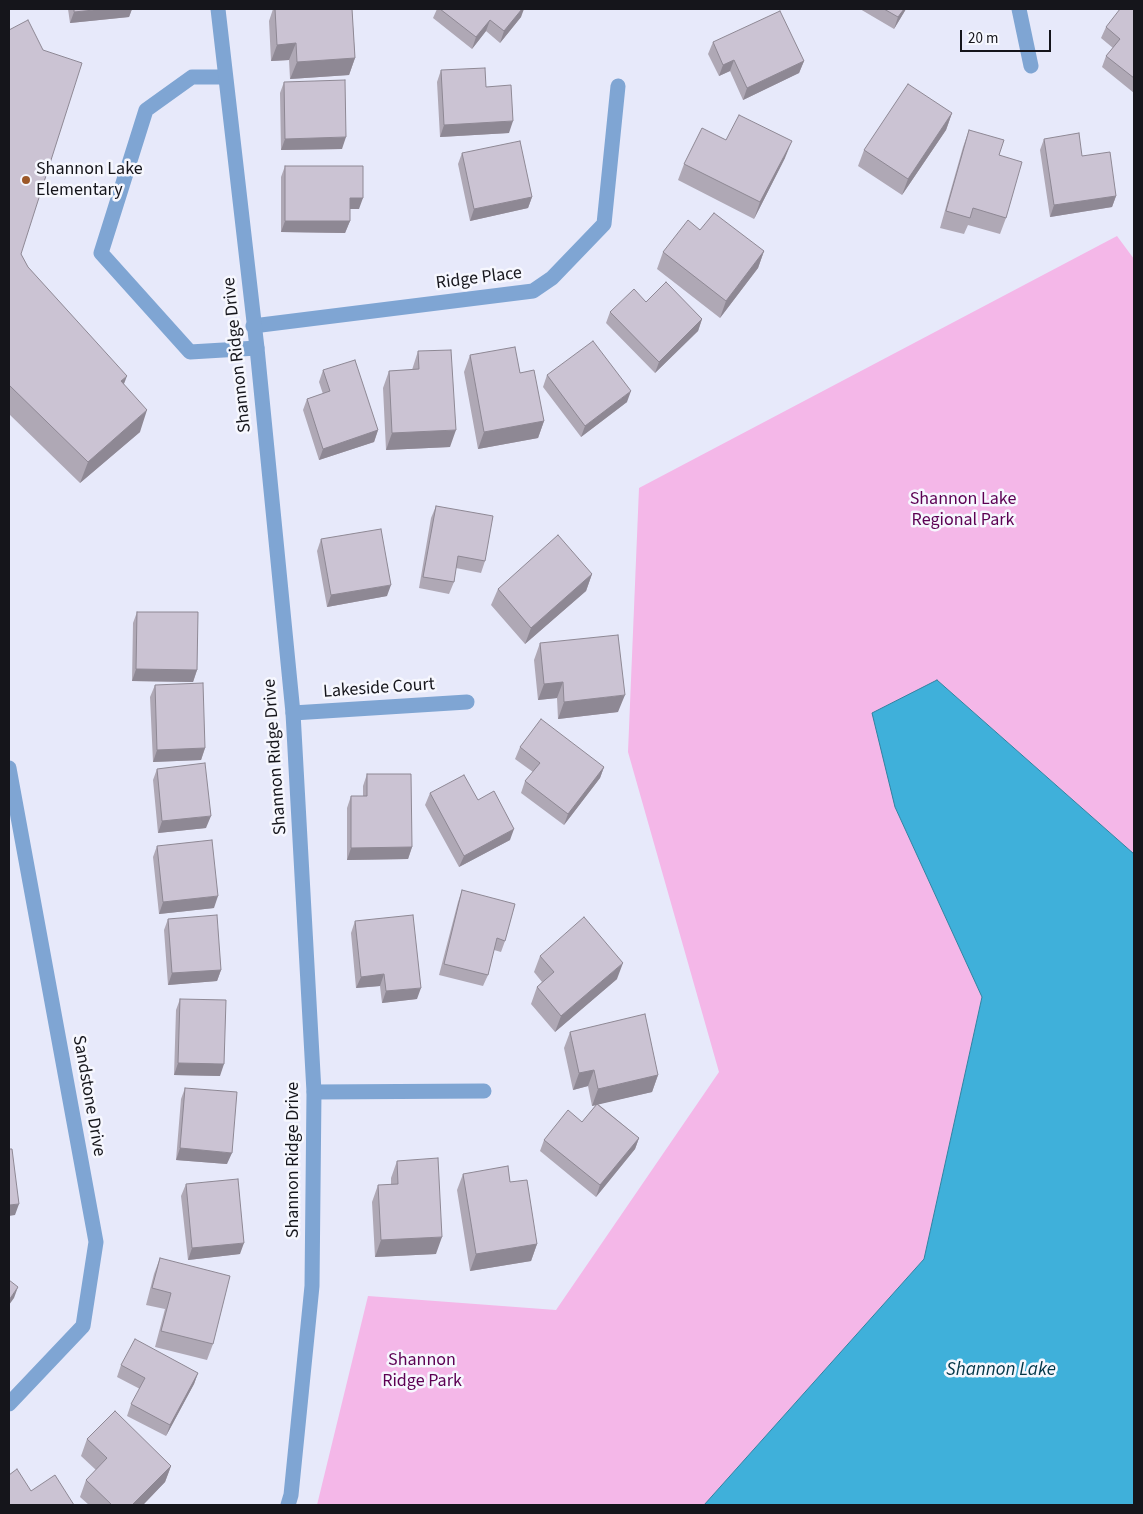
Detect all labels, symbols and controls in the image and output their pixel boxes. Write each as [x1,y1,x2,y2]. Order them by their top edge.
scale bar [963,20,1054,52]
text: 20 m [968,28,998,49]
place label: Shannon Lake Elementary [36,159,143,202]
marker: Shannon Lake Elementary [20,174,32,186]
street label: Ridge Place [435,263,523,295]
street label: Shannon Ridge Drive [219,276,257,434]
park label: Shannon Lake Regional Park [910,489,1016,532]
street label: Lakeside Court [322,674,436,704]
street label: Shannon Ridge Drive [260,678,292,836]
street label: Sandstone Drive [67,1034,109,1158]
street label: Shannon Ridge Drive [283,1082,305,1238]
park label: Shannon Ridge Park [382,1350,462,1392]
water label: Shannon Lake [946,1360,1056,1382]

